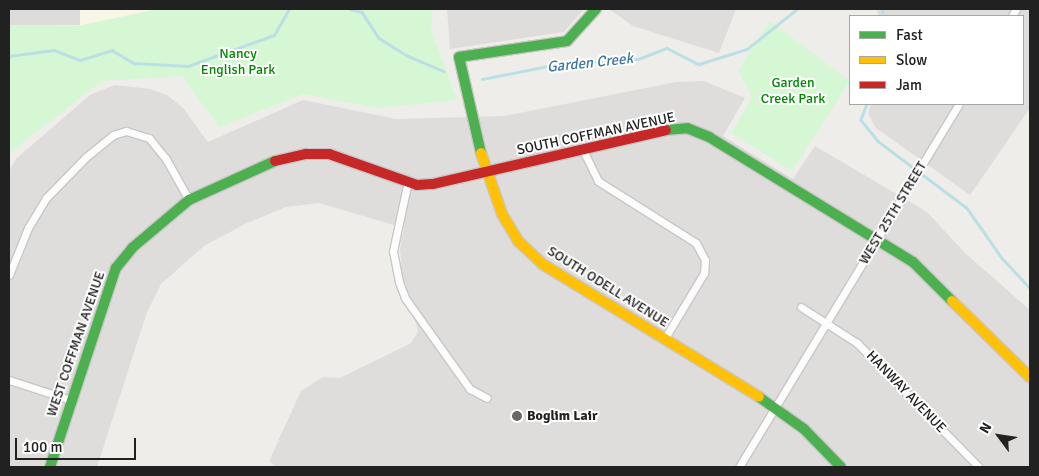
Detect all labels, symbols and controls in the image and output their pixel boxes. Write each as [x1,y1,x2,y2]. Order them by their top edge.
legend [849,15,1024,105]
text: Fast [896,26,923,44]
park label: Nancy English Park [201,46,275,78]
water label: Garden Creek [546,50,634,76]
text: Slow [896,51,927,69]
park label: Garden Creek Park [761,75,825,108]
text: Jam [896,76,922,94]
street label: SOUTH COFFMAN AVENUE [516,109,676,159]
street label: WEST 25TH STREET [856,158,930,268]
street label: SOUTH ODELL AVENUE [544,243,672,331]
street label: WEST COFFMAN AVENUE [43,269,109,419]
street label: HANWAY AVENUE [863,347,949,437]
place label: Boglim Lair [527,408,597,424]
marker: Boglim Lair [511,410,523,422]
north arrow [974,411,1024,461]
text: N [976,419,996,437]
scale bar [18,428,139,460]
text: 100 m [23,438,63,456]

